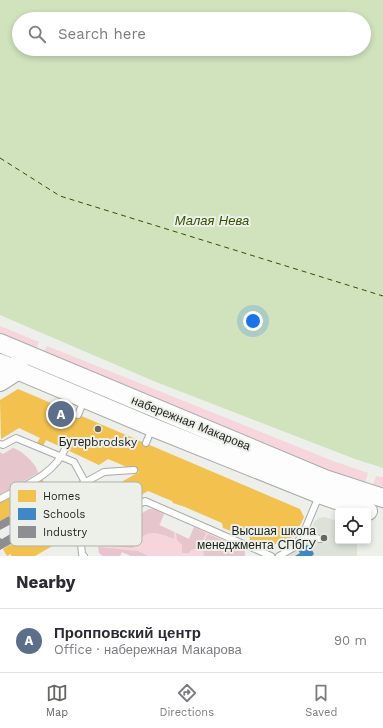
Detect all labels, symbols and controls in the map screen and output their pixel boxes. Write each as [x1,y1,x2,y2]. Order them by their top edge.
search box [12,12,371,56]
icon: search [26,23,48,45]
text: Search here [58,25,146,43]
water label: Малая Нева [175,213,249,228]
your location [243,311,263,331]
street label: набережная Макарова [129,393,253,453]
pin: A [48,399,74,429]
marker: Бутерbrodsky [93,424,103,434]
place label: Бутерbrodsky [59,435,138,449]
legend [10,482,142,546]
text: Homes [43,490,80,503]
text: Schools [43,508,86,521]
map controls [335,508,371,544]
button: locate [335,508,371,544]
place label: Высшая школа менеджмента СПбГУ [197,524,316,552]
text: Industry [43,526,88,539]
marker: Высшая школа менеджмента СПбГУ [319,533,329,543]
text: Nearby [16,572,75,592]
text: Пропповский центр [54,624,201,642]
text: A [25,633,33,648]
text: 90 m [334,633,367,648]
text: Office · набережная Макарова [54,642,242,657]
tab: Map [46,682,68,719]
tab: Directions [160,682,214,719]
tab: Saved [305,682,337,719]

